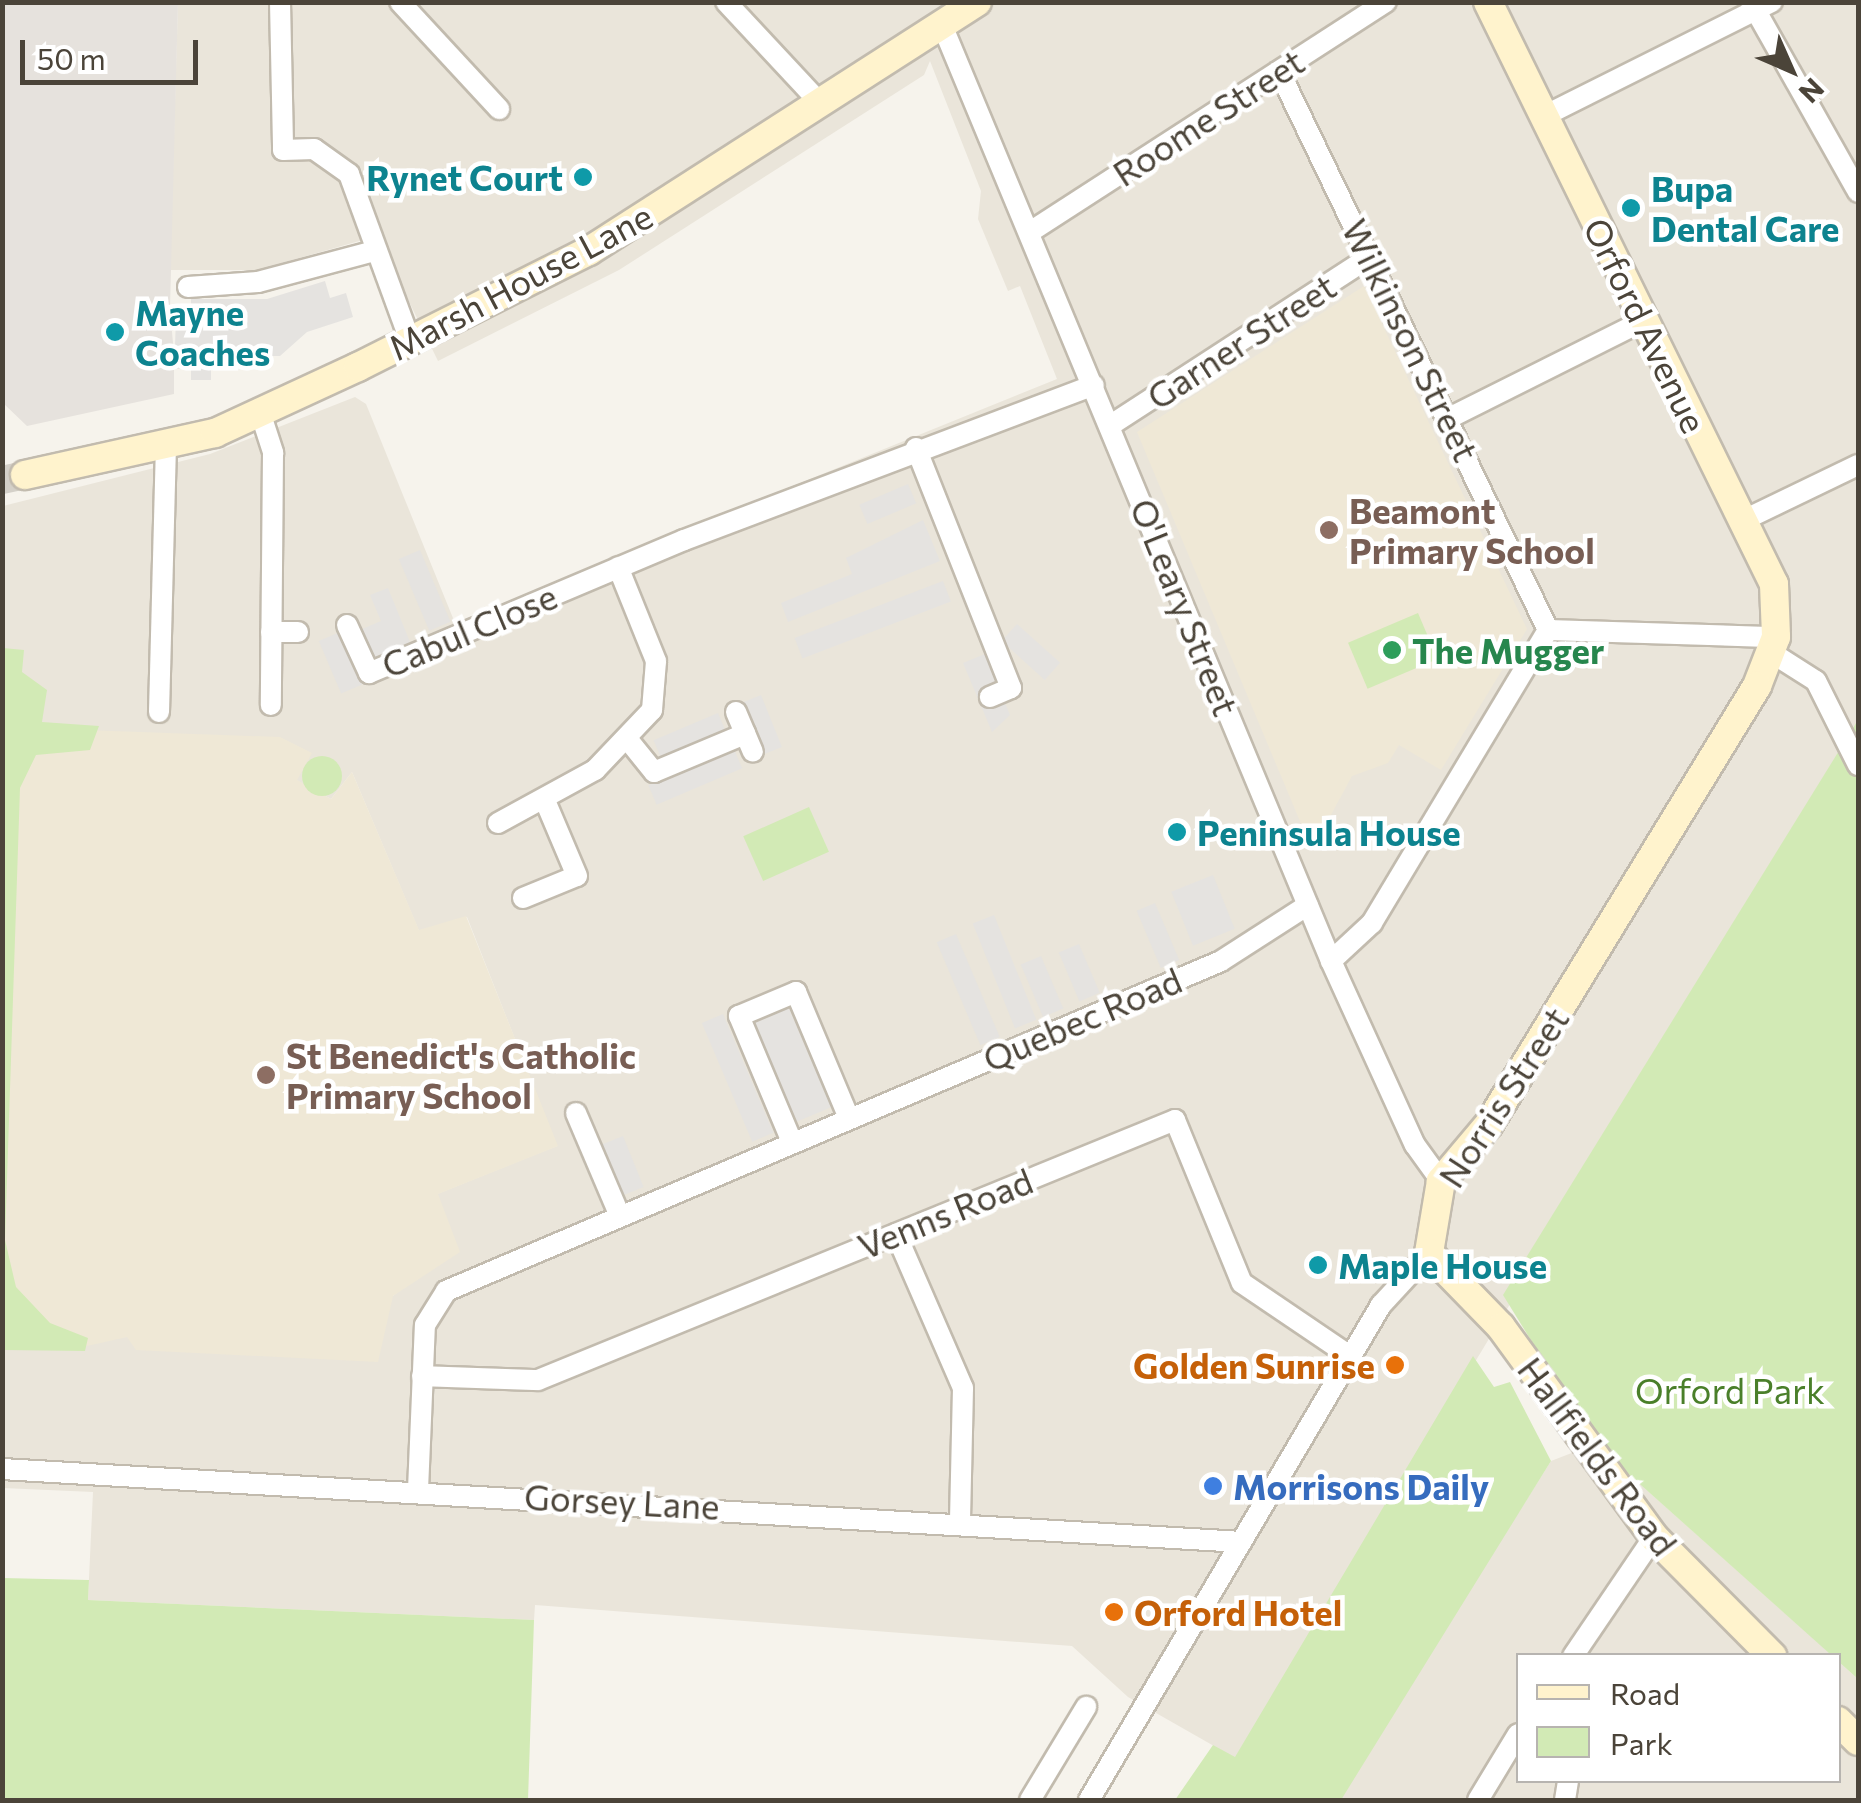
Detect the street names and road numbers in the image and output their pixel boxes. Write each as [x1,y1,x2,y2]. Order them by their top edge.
street label: Roome Street [1105,40,1311,194]
street label: Marsh House Lane [381,194,659,368]
street label: Orford Avenue [1576,211,1716,439]
street label: Wilkinson Street [1334,212,1488,468]
street label: Garner Street [1139,265,1343,417]
street label: O'Leary Street [1122,492,1248,722]
street label: Cabul Close [375,574,563,686]
street label: Quebec Road [976,958,1188,1080]
street label: Norris Street [1429,999,1577,1195]
street label: Venns Road [852,1159,1038,1267]
street label: Hallfields Road [1510,1349,1686,1563]
street label: Gorsey Lane [523,1475,721,1527]

